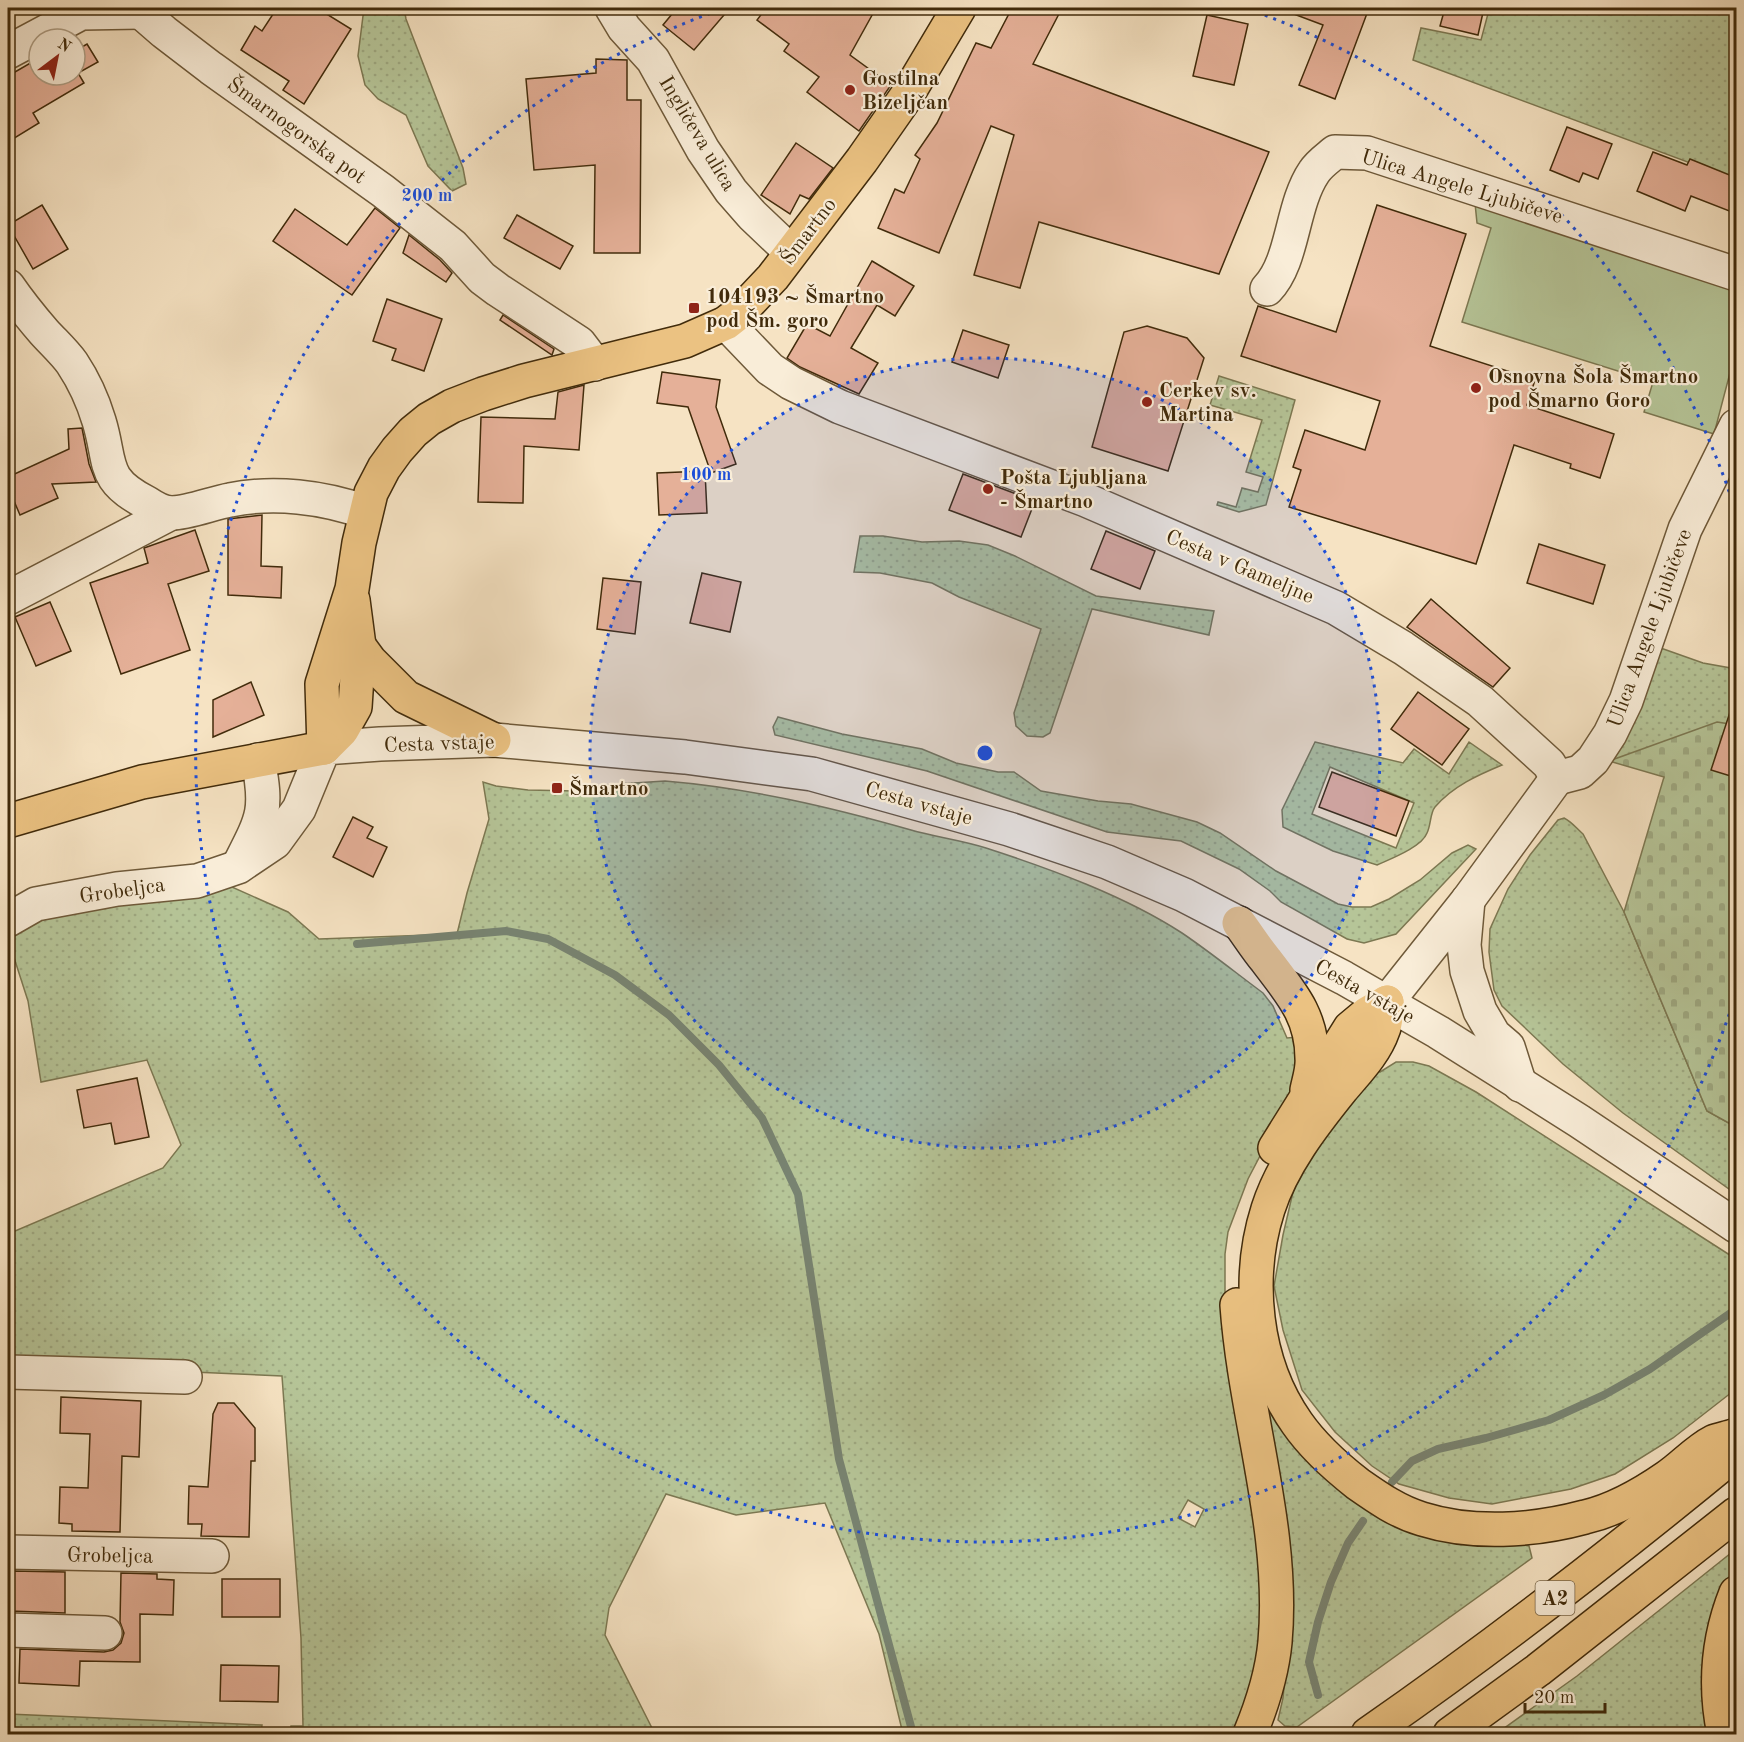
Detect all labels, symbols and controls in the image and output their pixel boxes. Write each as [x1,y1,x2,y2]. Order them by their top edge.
north arrow [27,27,87,87]
text: N [54,36,74,56]
place label: Gostilna Bizeljčan [862,69,948,114]
street label: Šmarnogorska pot [223,71,372,188]
street label: Ingličeva ulica [654,73,739,195]
marker: Gostilna Bizeljčan [843,83,857,97]
street label: Ulica Angele Ljubičeve [1358,147,1565,228]
text: 200 m [402,187,452,205]
street label: Šmartno [774,192,841,269]
place label: 104193 ~ Šmartno pod Šm. goro [706,283,884,332]
marker: 104193 ~ Šmartno pod Šm. goro [687,301,701,315]
place label: Osnovna Šola Šmartno pod Šmarno Goro [1488,363,1698,412]
place label: Cerkev sv. Martina [1159,381,1257,426]
marker: Osnovna Šola Šmartno pod Šmarno Goro [1469,381,1483,395]
marker: Cerkev sv. Martina [1140,395,1154,409]
text: 100 m [681,466,731,484]
place label: Pošta Ljubljana - Šmartno [1000,468,1147,513]
marker: Pošta Ljubljana - Šmartno [981,482,995,496]
street label: Ulica Angele Ljubičeve [1605,526,1696,731]
street label: Cesta v Gameljne [1162,527,1317,608]
street label: Cesta vstaje [383,732,495,757]
centre of rings [975,743,995,763]
place label: Šmartno [569,775,649,800]
street label: Cesta vstaje [862,779,975,830]
marker: Šmartno [550,781,564,795]
street label: Grobeljca [78,875,166,908]
street label: Cesta vstaje [1311,956,1418,1028]
street label: Grobeljca [67,1545,153,1568]
road number: A2 [1536,1581,1574,1615]
scale bar [1525,1676,1604,1714]
text: 20 m [1534,1689,1574,1707]

